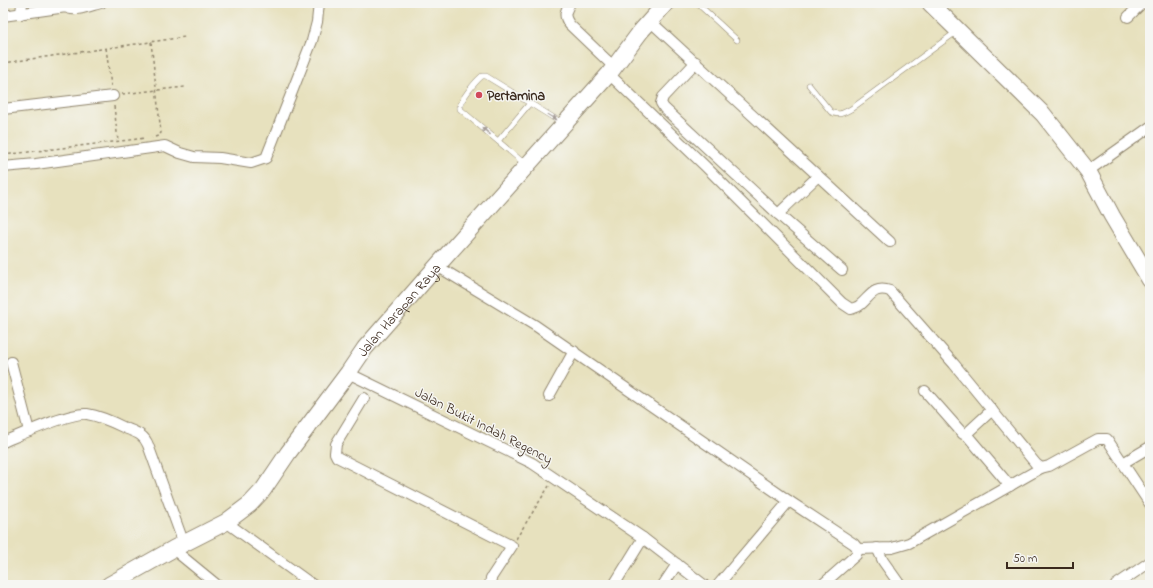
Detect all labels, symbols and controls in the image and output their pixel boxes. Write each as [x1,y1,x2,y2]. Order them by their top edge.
place label: Pertamina [487,86,545,107]
marker: Pertamina [474,90,484,100]
one-way arrow [546,113,558,120]
one-way arrow [481,127,492,136]
street label: Jalan Harapan Raya [353,259,447,362]
street label: Jalan Bukit Indah Regency [410,382,556,471]
scale bar [1007,544,1073,570]
text: 50 m [1013,550,1037,568]

